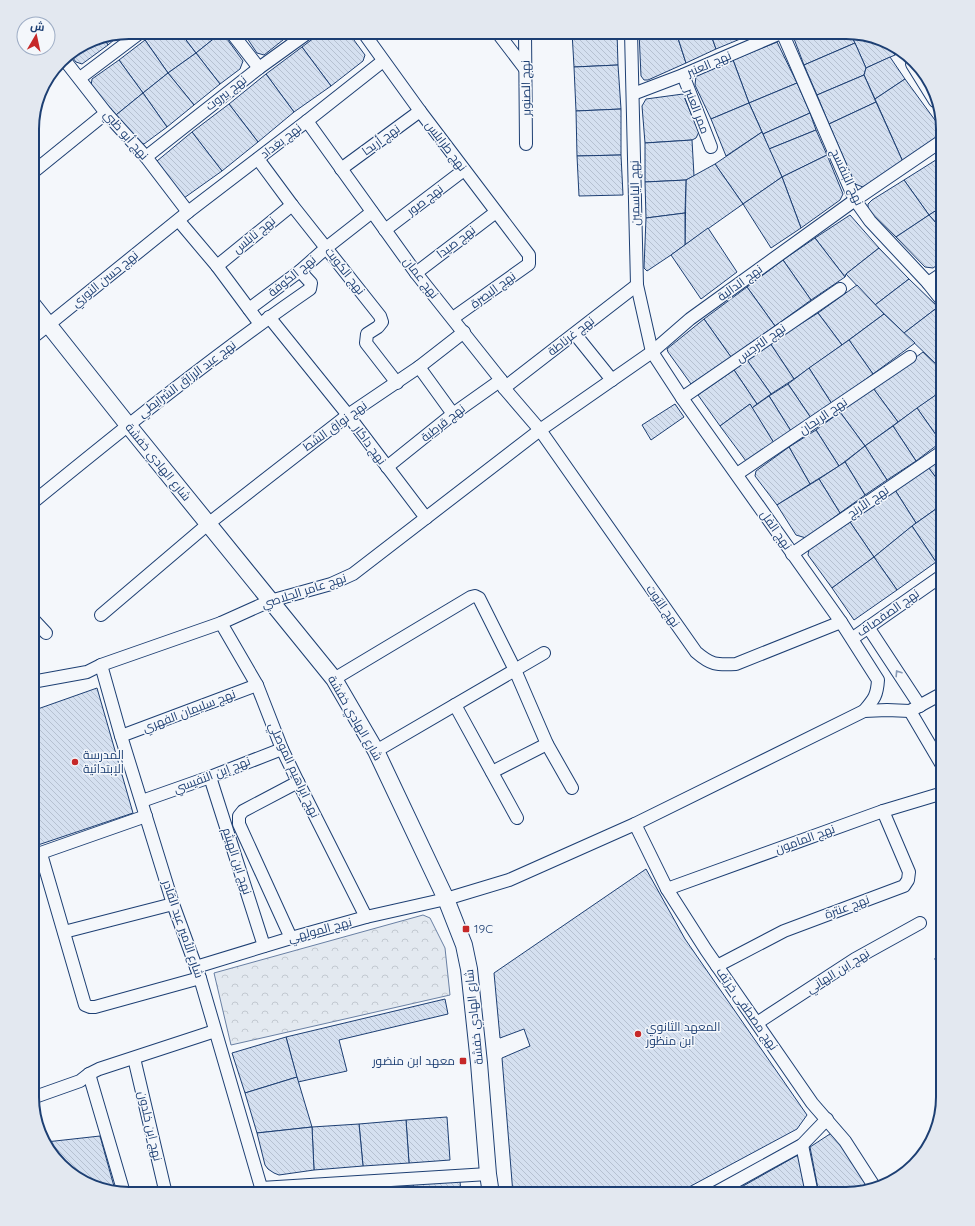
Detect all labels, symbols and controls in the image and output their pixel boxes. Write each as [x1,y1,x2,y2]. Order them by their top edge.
north arrow [16,16,56,56]
text: ش [29,18,46,34]
street label: نهج العنبر [683,47,734,81]
street label: نهج الصنوبر [518,60,535,117]
street label: نهج بيروت [202,72,250,114]
street label: ممر العنبر [682,85,713,136]
street label: نهج أبو ظبي [98,107,152,165]
street label: نهج طرابلس [422,117,470,175]
street label: نهج بغداد [257,120,305,162]
street label: نهج أريحا [359,121,403,159]
street label: نهج البنفسج [827,146,867,208]
street label: نهج الياسمين [626,160,644,226]
street label: نهج صور [403,181,447,220]
street label: نهج نابلس [229,213,279,257]
street label: نهج صيدا [433,222,479,262]
street label: نهج الكويت [321,244,369,298]
street label: نهج حسن النوري [68,247,143,312]
street label: نهج الكوفة [265,252,319,300]
street label: نهج عمان [400,254,442,302]
street label: نهج الدالية [714,261,766,305]
street label: نهج البصرة [467,268,519,312]
street label: نهج غرناطة [544,313,598,359]
street label: نهج النرجس [733,320,789,366]
street label: نهج عبد الرزاق الشرايطي [135,337,240,423]
street label: نهج الريحان [796,394,850,438]
street label: نهج نواق الشط [300,397,370,455]
street label: نهج قرطبة [418,401,468,445]
street label: شارع الهادي خفشة [120,420,194,506]
street label: نهج داكار [350,421,390,468]
street label: نهج الأرنج [844,482,892,522]
street label: نهج الفل [757,507,795,553]
street label: نهج عامر الجلاصي [260,570,349,614]
street label: نهج التوت [643,582,683,630]
street label: نهج الصفصاف [854,586,922,640]
one-way arrow [896,671,903,678]
street label: شارع الهادي خفشة [322,672,386,765]
street label: نهج سليمان الفهري [140,686,239,738]
street label: نهج ابراهيم الموصلي [263,720,323,821]
place label: المدرسة الإبتدائية [83,747,124,776]
street label: نهج إبن النفيسي [171,753,253,799]
marker: المدرسة الإبتدائية [70,757,80,767]
street label: نهج المامون [773,821,837,857]
street label: نهج ابن الهيثم [219,826,255,896]
street label: شارع الأمير عبد القادر [158,877,207,980]
street label: نهج عنترة [822,891,872,923]
street label: نهج المولهي [286,914,354,948]
place label: 19C [474,921,493,936]
marker: 19C [461,924,471,934]
street label: نهج ابن الهاني [803,945,874,999]
street label: نهج مصطفى خريّف [712,964,782,1054]
street label: شارع الهادي خفشة [461,968,489,1066]
place label: المعهد الثانوي ابن منظور [645,1019,720,1048]
marker: المعهد الثانوي ابن منظور [633,1029,643,1039]
place label: معهد ابن منضور [371,1053,455,1068]
marker: معهد ابن منضور [458,1056,468,1066]
street label: نهج ابن خلدون [134,1089,166,1163]

